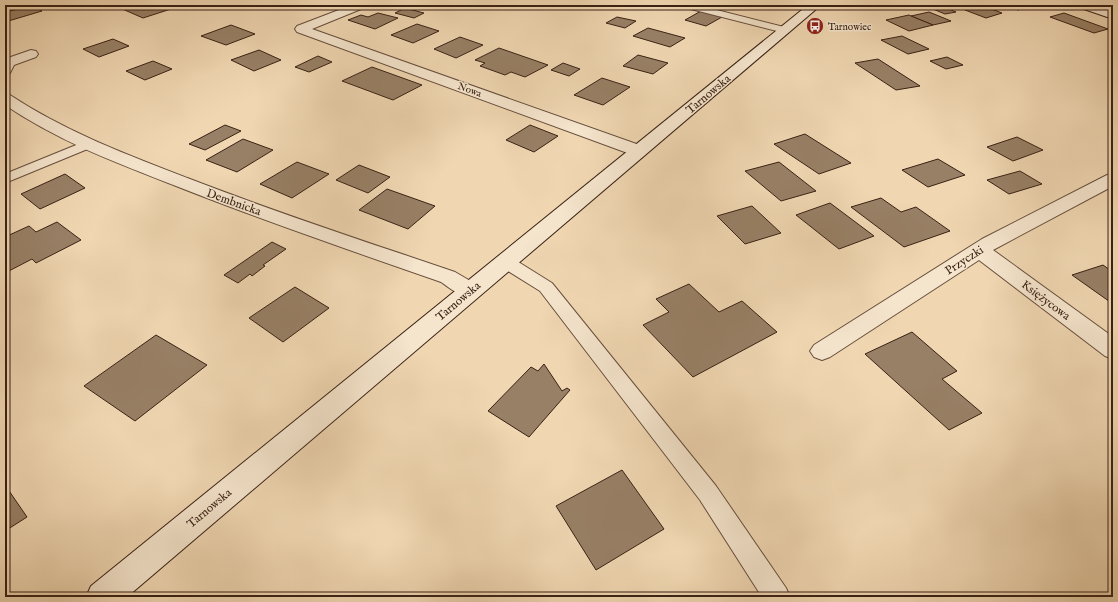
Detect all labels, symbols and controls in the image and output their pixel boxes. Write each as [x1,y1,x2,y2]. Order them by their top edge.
bus stop icon: Tarnowiec [805,16,825,36]
place label: Tarnowiec [828,21,871,34]
street label: Tarnowska [683,71,734,117]
street label: Nowa [456,80,484,101]
street label: Dembnicka [204,186,264,220]
street label: Przyczki [942,242,986,278]
street label: Księżycowa [1018,277,1074,324]
street label: Tarnowska [433,278,484,324]
street label: Tarnowska [184,485,235,531]

